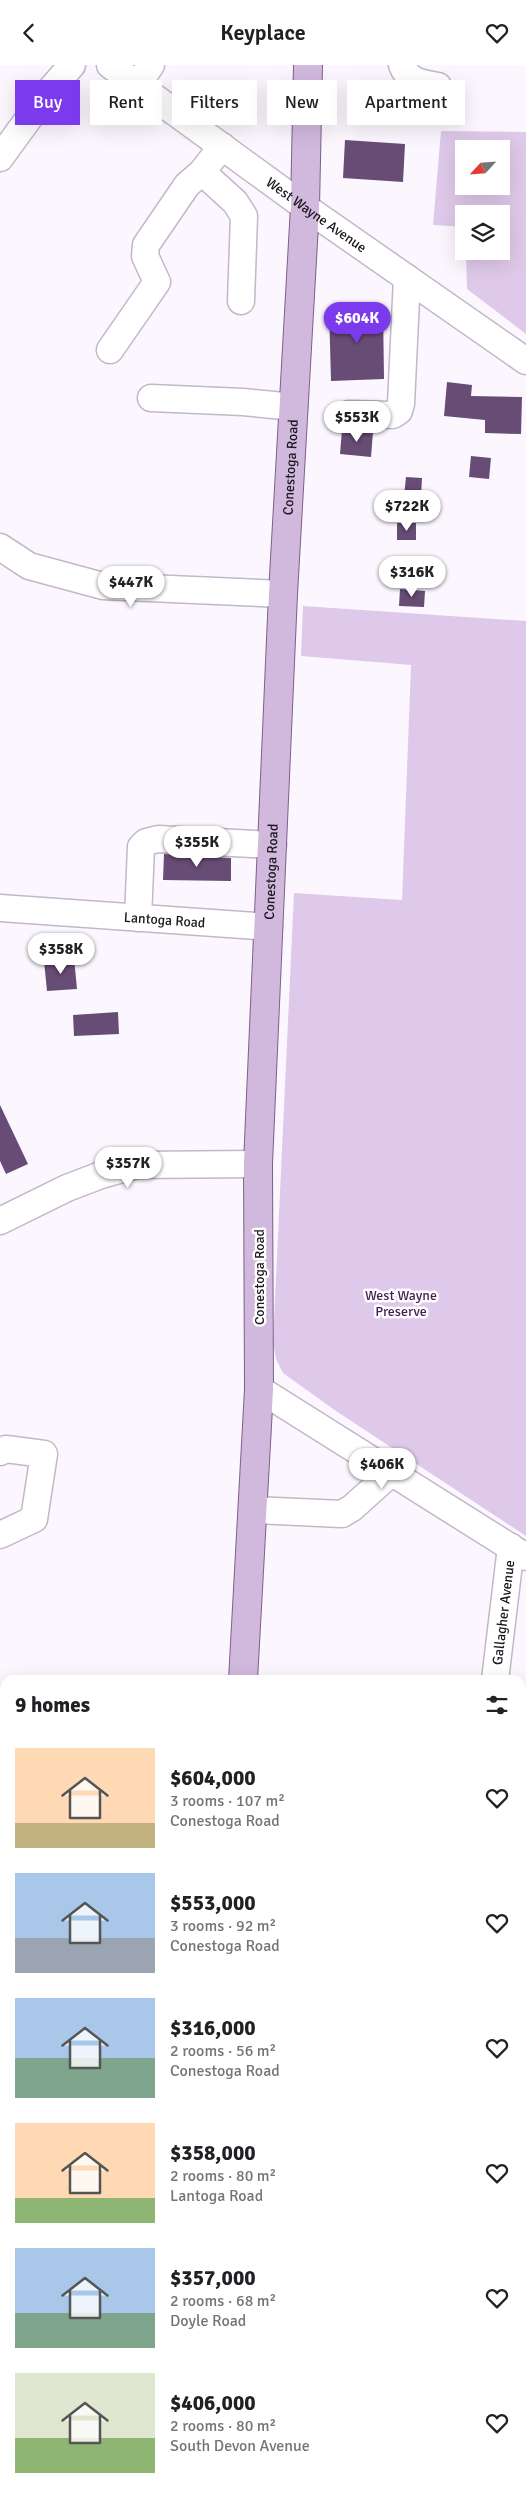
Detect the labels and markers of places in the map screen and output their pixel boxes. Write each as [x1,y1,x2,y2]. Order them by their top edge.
pin: $604K [322,301,392,344]
pin: $553K [322,401,392,443]
pin: $722K [372,489,442,532]
pin: $316K [377,555,447,598]
pin: $447K [96,565,166,608]
pin: $355K [162,825,232,868]
pin: $358K [26,933,96,975]
pin: $357K [93,1147,163,1189]
pin: $406K [347,1447,417,1490]

